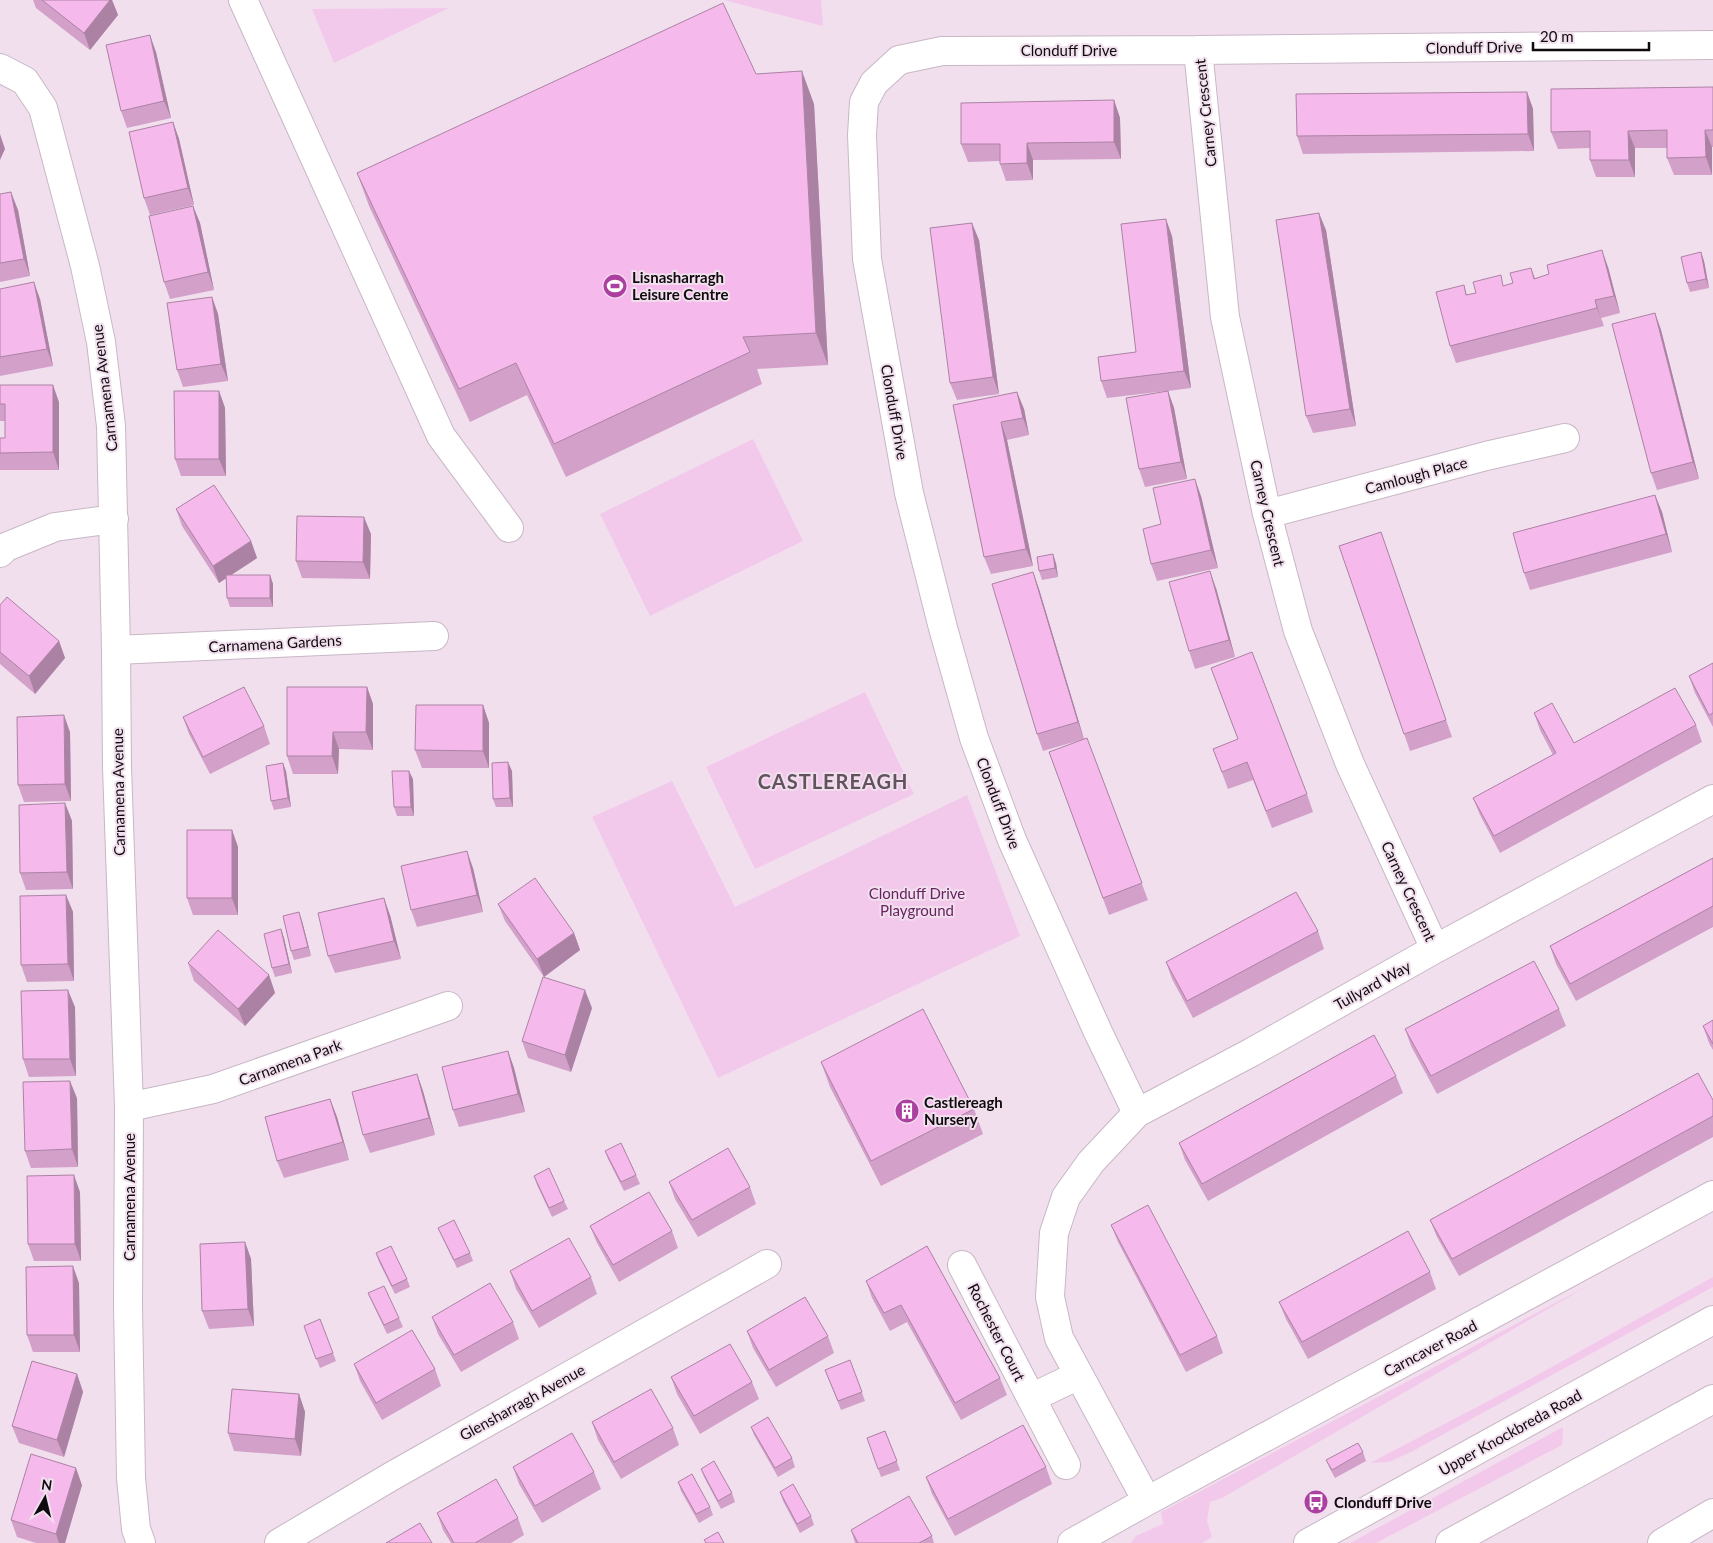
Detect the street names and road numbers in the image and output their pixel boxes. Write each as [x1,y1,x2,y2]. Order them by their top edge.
street label: Clonduff Drive [1426,37,1522,57]
street label: Clonduff Drive [1021,41,1117,59]
street label: Carney Crescent [1190,58,1220,168]
street label: Carnamena Avenue [87,323,121,453]
street label: Clonduff Drive [878,363,912,461]
street label: Camlough Place [1363,453,1469,497]
street label: Carney Crescent [1247,458,1289,568]
street label: Carnamena Gardens [208,631,342,655]
street label: Carnamena Avenue [108,728,128,856]
street label: Clonduff Drive [973,755,1025,851]
street label: Carney Crescent [1378,838,1440,944]
street label: Tullyard Way [1331,956,1414,1013]
street label: Carnamena Park [236,1035,344,1089]
street label: Carnamena Avenue [120,1133,138,1261]
street label: Rochester Court [965,1280,1030,1384]
street label: Carncaver Road [1380,1316,1480,1380]
street label: Glensharragh Avenue [456,1360,588,1444]
street label: Upper Knockbreda Road [1435,1385,1585,1479]

